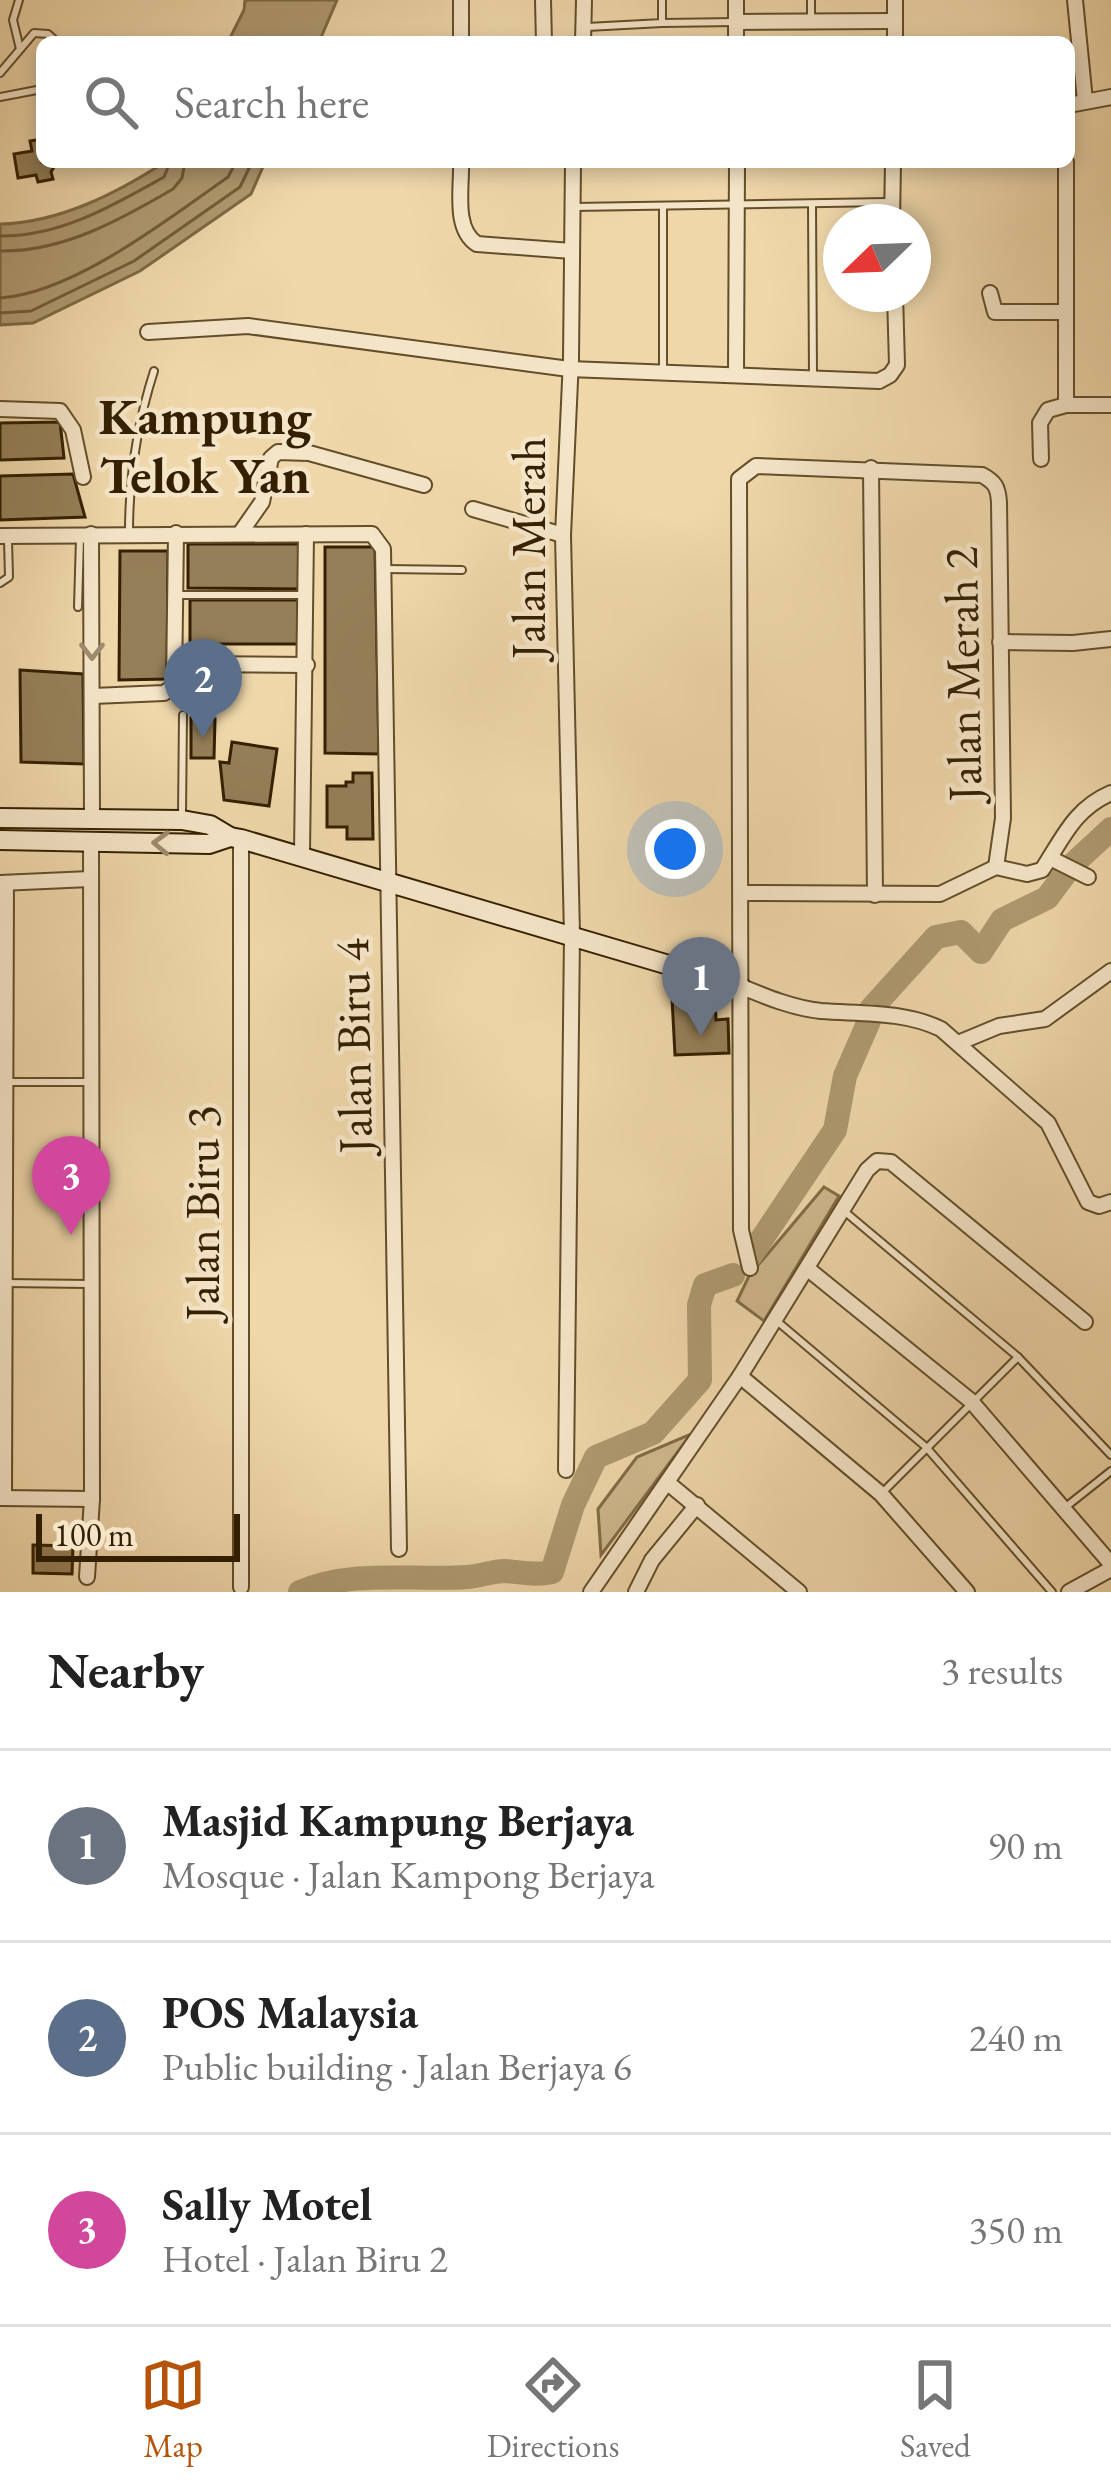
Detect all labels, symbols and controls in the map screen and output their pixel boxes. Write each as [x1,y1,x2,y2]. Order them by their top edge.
search box [36,36,1075,168]
icon: search [78,69,144,135]
text: Search here [174,73,369,131]
north arrow [823,204,931,312]
district label: Kampung Telok Yan [99,383,312,508]
street label: Jalan Merah [497,437,559,663]
street label: Jalan Merah 2 [929,546,995,806]
pin: 2 [164,639,242,738]
one-way arrow [79,643,105,661]
your location [645,819,705,879]
one-way arrow [151,830,170,856]
street label: Jalan Biru 4 [320,937,386,1158]
pin: 1 [662,937,740,1036]
street label: Jalan Biru 3 [171,1106,233,1325]
pin: 3 [32,1136,110,1235]
scale bar [36,1508,240,1561]
text: 100 m [54,1513,134,1556]
text: Nearby [48,1637,204,1703]
text: 3 results [941,1645,1063,1696]
text: Masjid Kampung Berjaya [162,1791,634,1849]
text: 1 [77,1820,97,1871]
text: 90 m [987,1820,1063,1871]
text: Mosque · Jalan Kampong Berjaya [162,1849,654,1900]
text: POS Malaysia [162,1983,418,2041]
text: 2 [77,2012,97,2063]
text: 240 m [969,2012,1063,2063]
text: Public building · Jalan Berjaya 6 [162,2041,632,2092]
text: Sally Motel [162,2175,372,2233]
text: 3 [77,2204,97,2255]
text: 350 m [969,2204,1063,2255]
text: Hotel · Jalan Biru 2 [162,2233,448,2284]
tab: Map [140,2352,206,2467]
tab: Directions [487,2352,620,2467]
tab: Saved [900,2352,971,2467]

